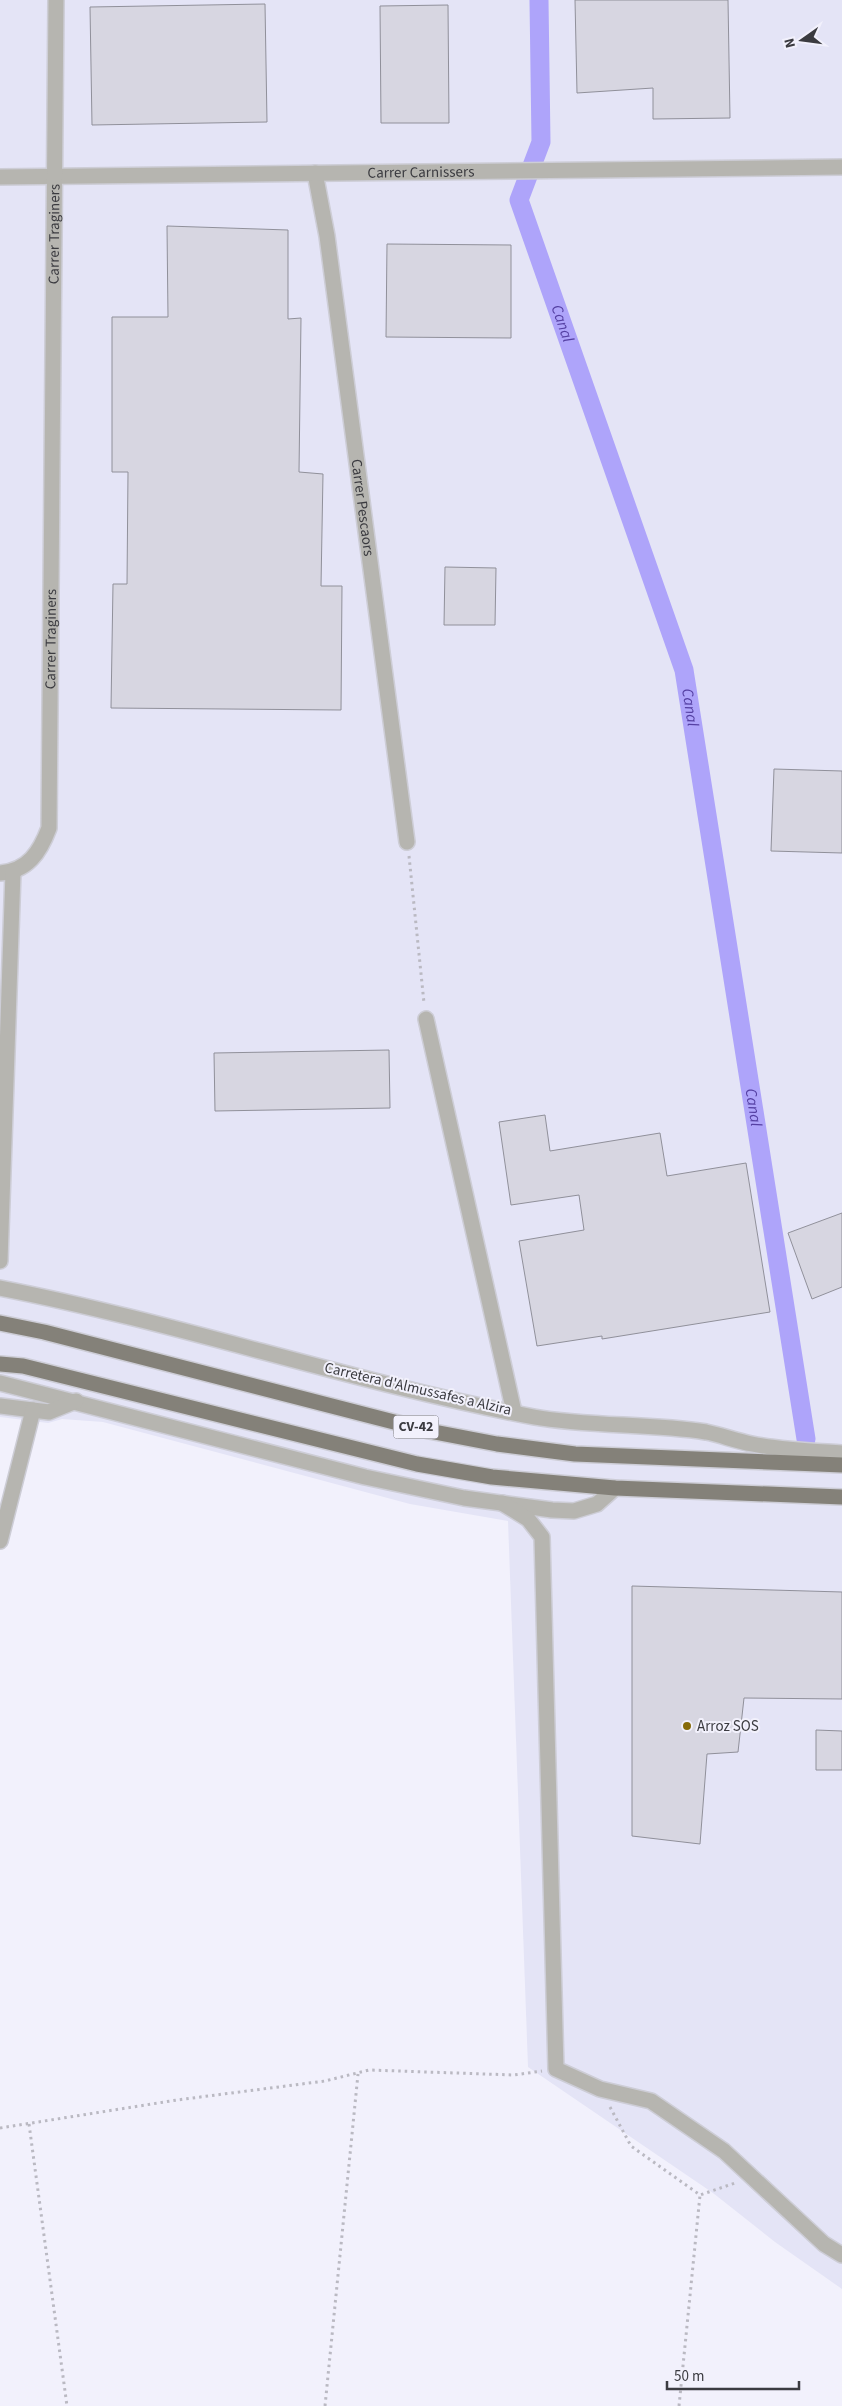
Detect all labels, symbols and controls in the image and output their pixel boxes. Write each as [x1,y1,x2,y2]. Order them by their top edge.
north arrow [777,15,827,65]
text: N [780,36,801,50]
street label: Carrer Carnissers [367,161,475,183]
street label: Carrer Traginers [43,184,65,284]
water label: Canal [546,302,579,345]
street label: Carrer Pescaors [346,458,380,557]
street label: Carrer Traginers [40,589,62,689]
water label: Canal [676,687,704,728]
water label: Canal [740,1087,767,1128]
street label: Carretera d'Almussafes a Alzira [322,1357,514,1421]
road number: CV-42 [394,1415,438,1438]
place label: Arroz SOS [697,1716,759,1737]
marker: Arroz SOS [681,1720,693,1732]
scale bar [667,2358,800,2390]
text: 50 m [674,2366,704,2387]

